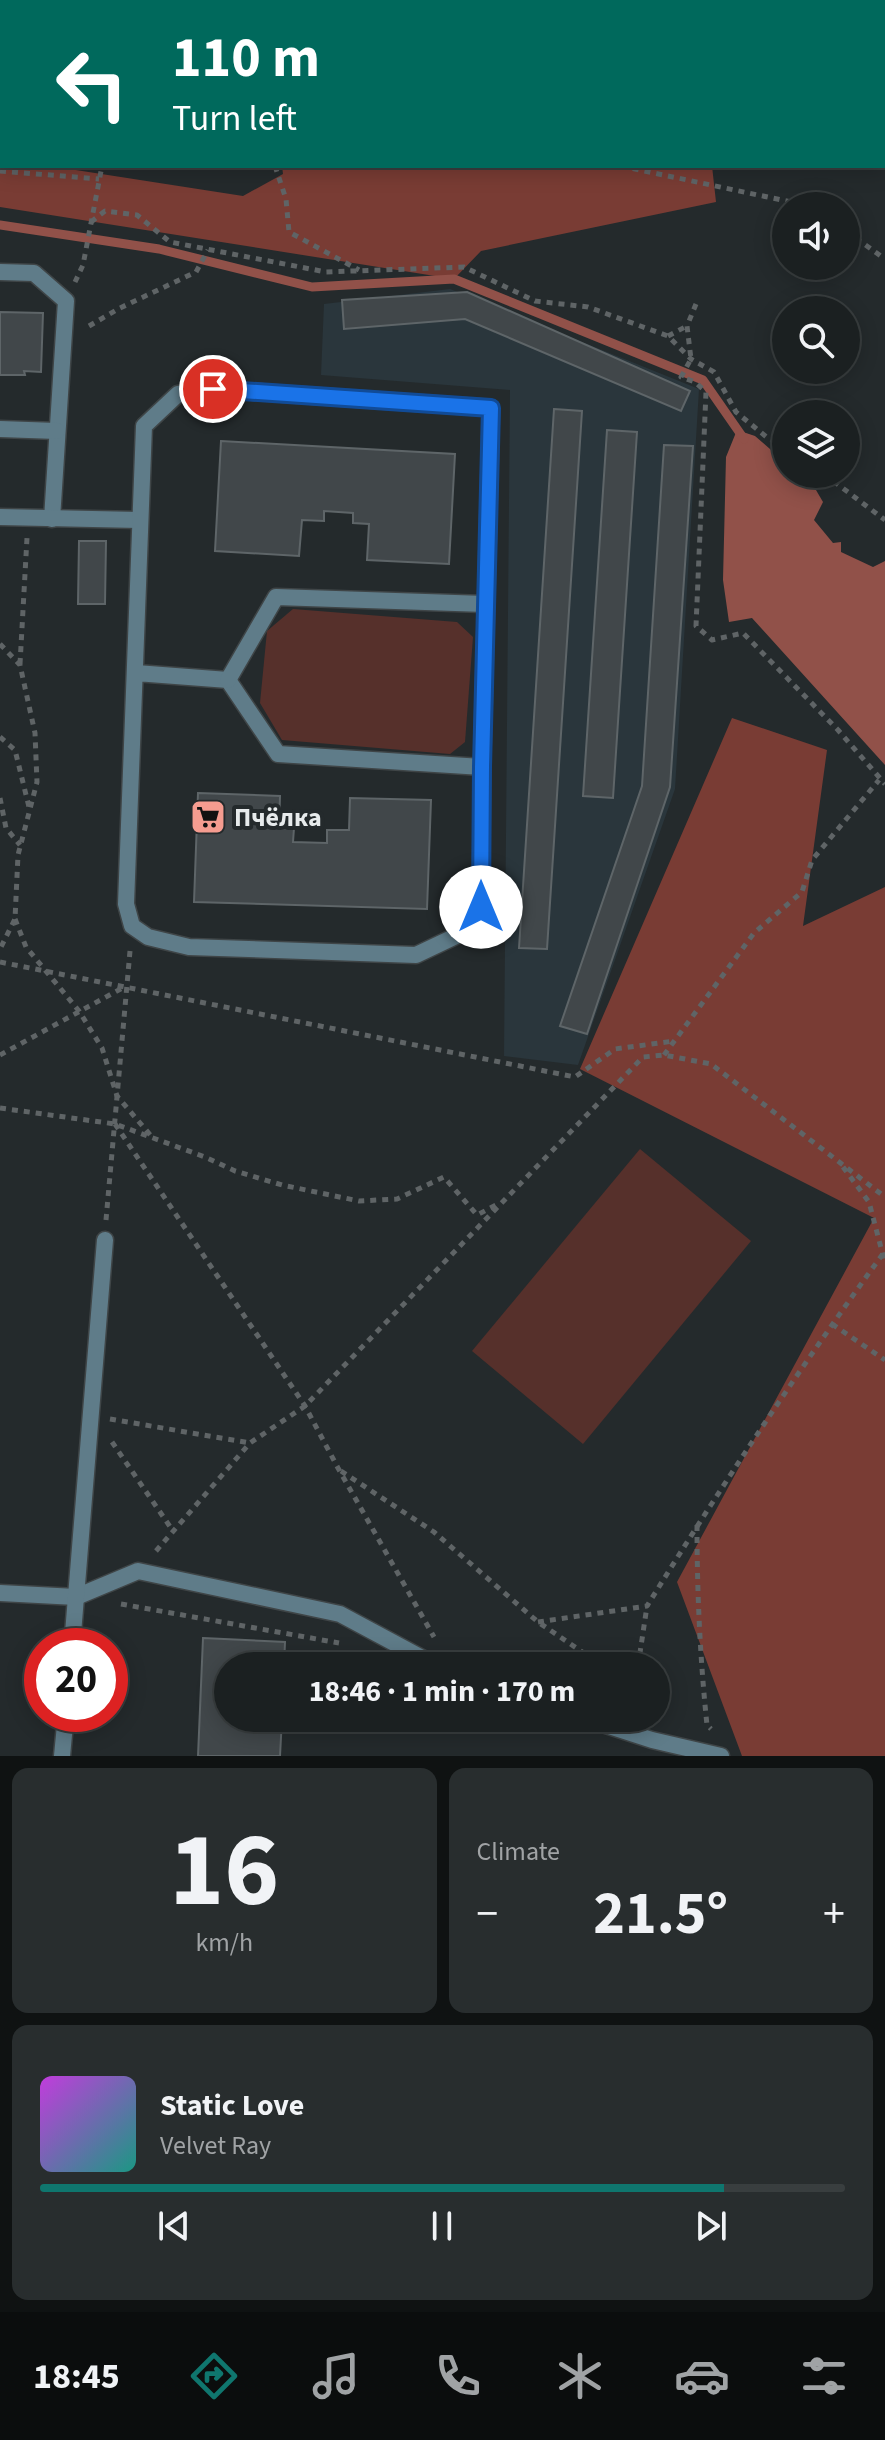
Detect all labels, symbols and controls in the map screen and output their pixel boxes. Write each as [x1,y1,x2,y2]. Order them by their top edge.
text: 110 m [172,19,320,98]
icon: left [40,32,144,136]
text: Turn left [172,93,297,144]
map controls [772,192,860,488]
button: sound [772,192,860,280]
button: search [772,296,860,384]
pin [179,355,247,423]
icon: arrive [191,367,235,411]
button: layers [772,400,860,488]
supermarket icon: Пчёлка [189,798,227,836]
place label: Пчёлка [234,799,322,836]
position arrow [439,865,523,949]
speed limit sign: 20 [24,1628,128,1732]
text: 18:46 · 1 min · 170 m [309,1670,575,1713]
text: 16 [169,1798,279,1946]
text: Climate [477,1833,560,1870]
text: 21.5° [593,1872,728,1957]
text: − [477,1883,498,1946]
text: + [823,1883,845,1946]
text: km/h [195,1924,253,1961]
text: Static Love [160,2084,304,2127]
text: Velvet Ray [160,2127,271,2164]
icon: previous [152,2204,196,2248]
icon: pause [420,2204,464,2248]
icon: next [689,2204,733,2248]
icon: directions [186,2348,242,2404]
icon: music [308,2348,364,2404]
icon: phone [430,2348,486,2404]
icon: climate [552,2348,608,2404]
icon: car [674,2348,730,2404]
icon: filters [796,2348,852,2404]
text: 18:45 [33,2351,120,2402]

